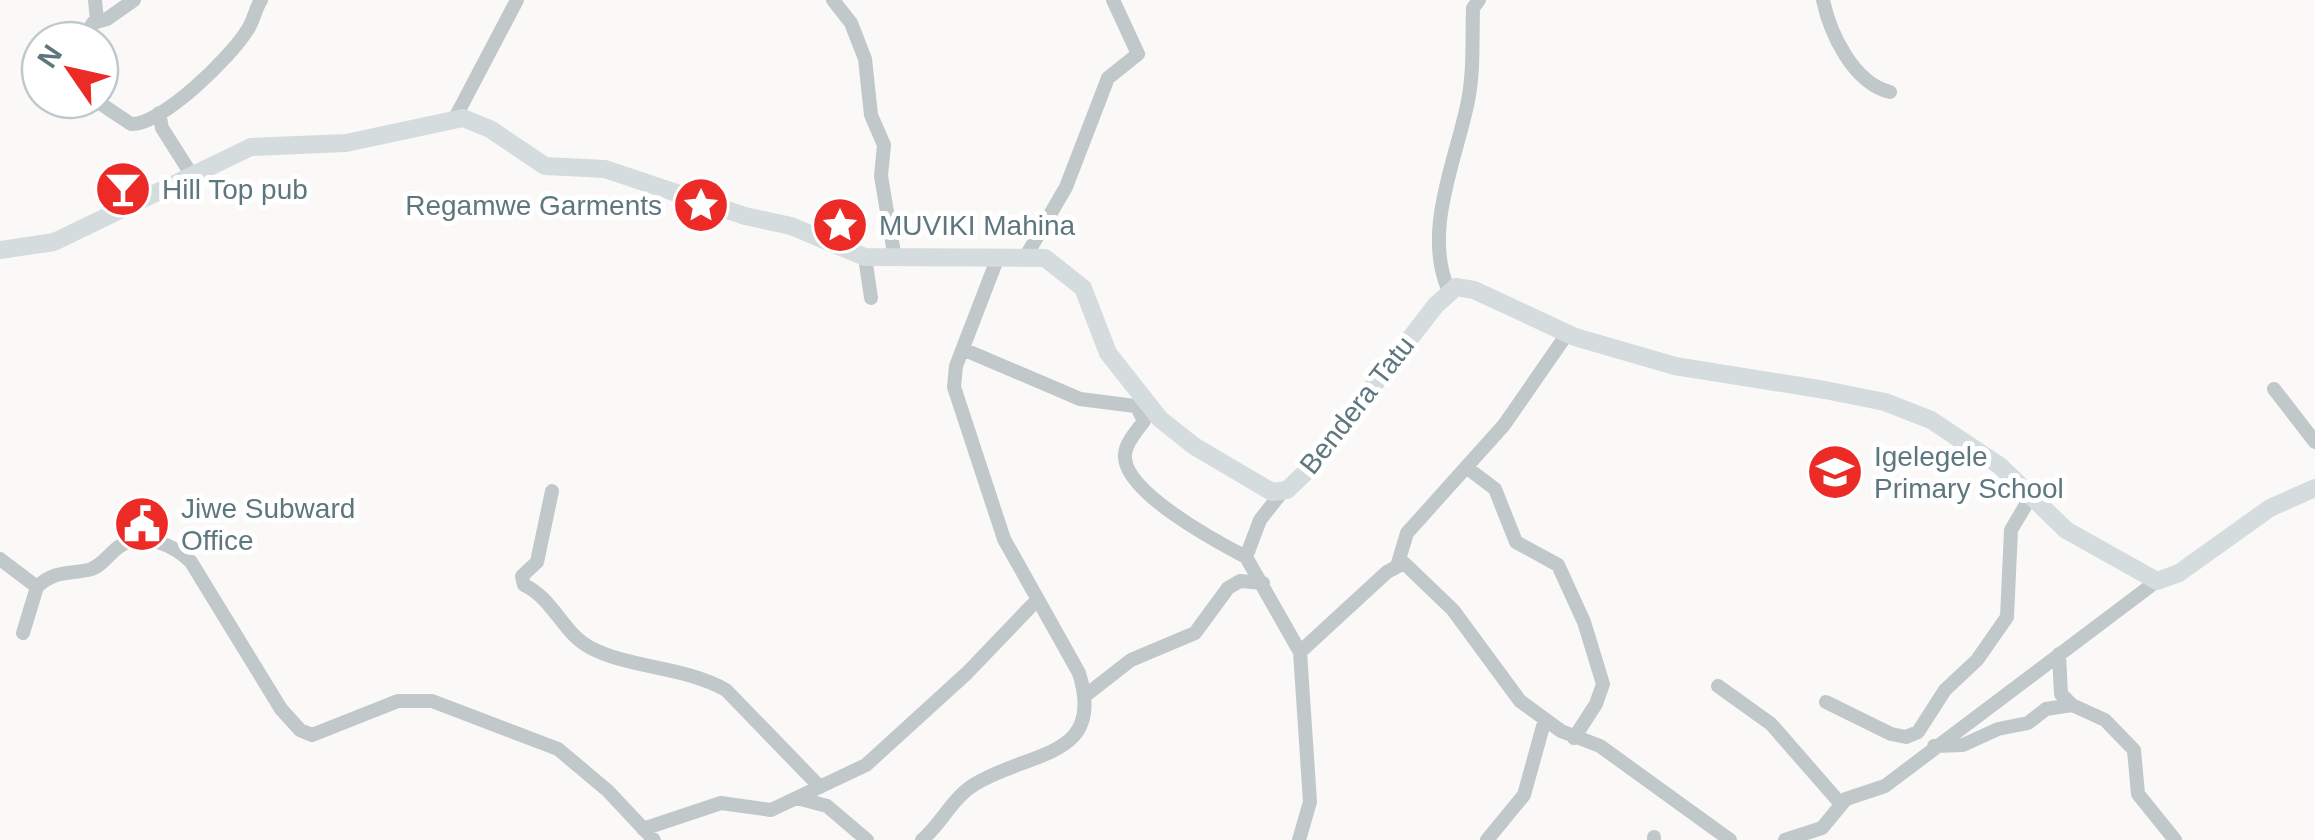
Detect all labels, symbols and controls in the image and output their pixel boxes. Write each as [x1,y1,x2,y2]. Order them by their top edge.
north arrow [20,20,120,120]
text: N [31,39,68,73]
bar icon: Hill Top pub [93,159,153,219]
place label: Hill Top pub [162,174,308,205]
place icon: Regamwe Garments [671,175,731,235]
place label: Regamwe Garments [405,190,662,221]
place icon: MUVIKI Mahina [810,195,870,255]
place label: MUVIKI Mahina [879,210,1075,241]
street label: Bendera Tatu [1294,330,1420,480]
place label: Igelegele Primary School [1874,441,2064,504]
school or university icon: Igelegele Primary School [1805,442,1865,502]
place label: Jiwe Subward Office [181,493,355,556]
public building icon: Jiwe Subward Office [112,494,172,554]

